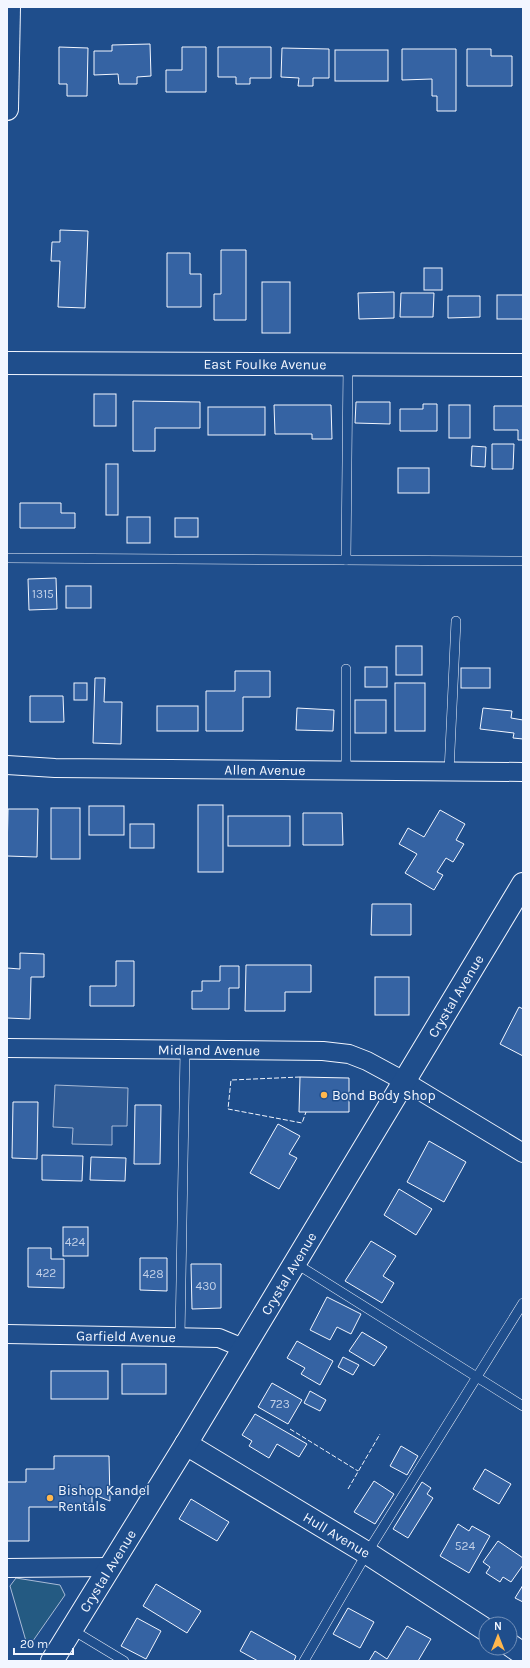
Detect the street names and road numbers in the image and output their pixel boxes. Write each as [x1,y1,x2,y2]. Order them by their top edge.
street label: East Foulke Avenue [203,356,327,373]
street label: Allen Avenue [224,761,305,779]
street label: Crystal Avenue [425,952,488,1041]
street label: Midland Avenue [158,1041,260,1059]
street label: Crystal Avenue [258,1229,321,1318]
street label: Garfield Avenue [76,1327,176,1346]
street label: Hull Avenue [300,1509,373,1562]
street label: Crystal Avenue [76,1527,140,1615]

